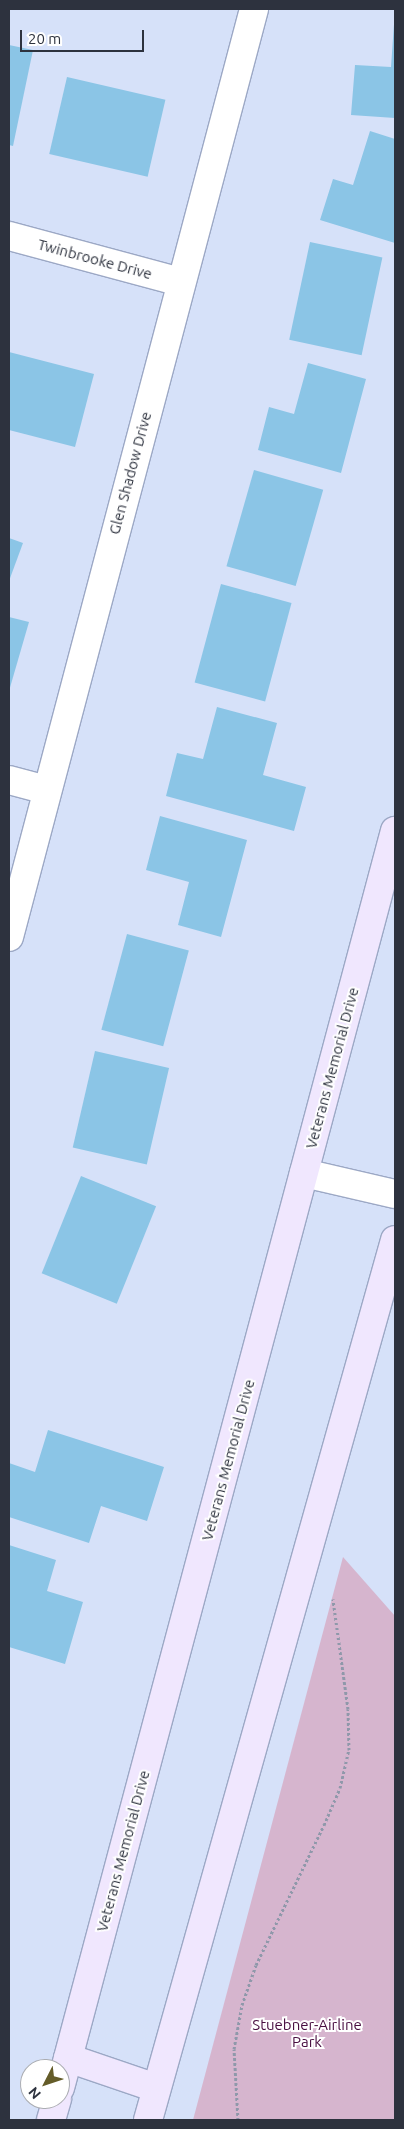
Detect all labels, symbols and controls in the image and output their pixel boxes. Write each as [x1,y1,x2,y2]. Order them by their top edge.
scale bar [22,20,146,52]
text: 20 m [28,30,61,47]
street label: Twinbrooke Drive [36,235,154,283]
street label: Glen Shadow Drive [105,410,155,536]
street label: Veterans Memorial Drive [302,985,362,1151]
street label: Veterans Memorial Drive [198,1377,258,1543]
street label: Veterans Memorial Drive [93,1768,153,1934]
park label: Stuebner-Airline Park [252,2015,362,2050]
north arrow [20,2059,70,2109]
text: N [25,2084,44,2102]

